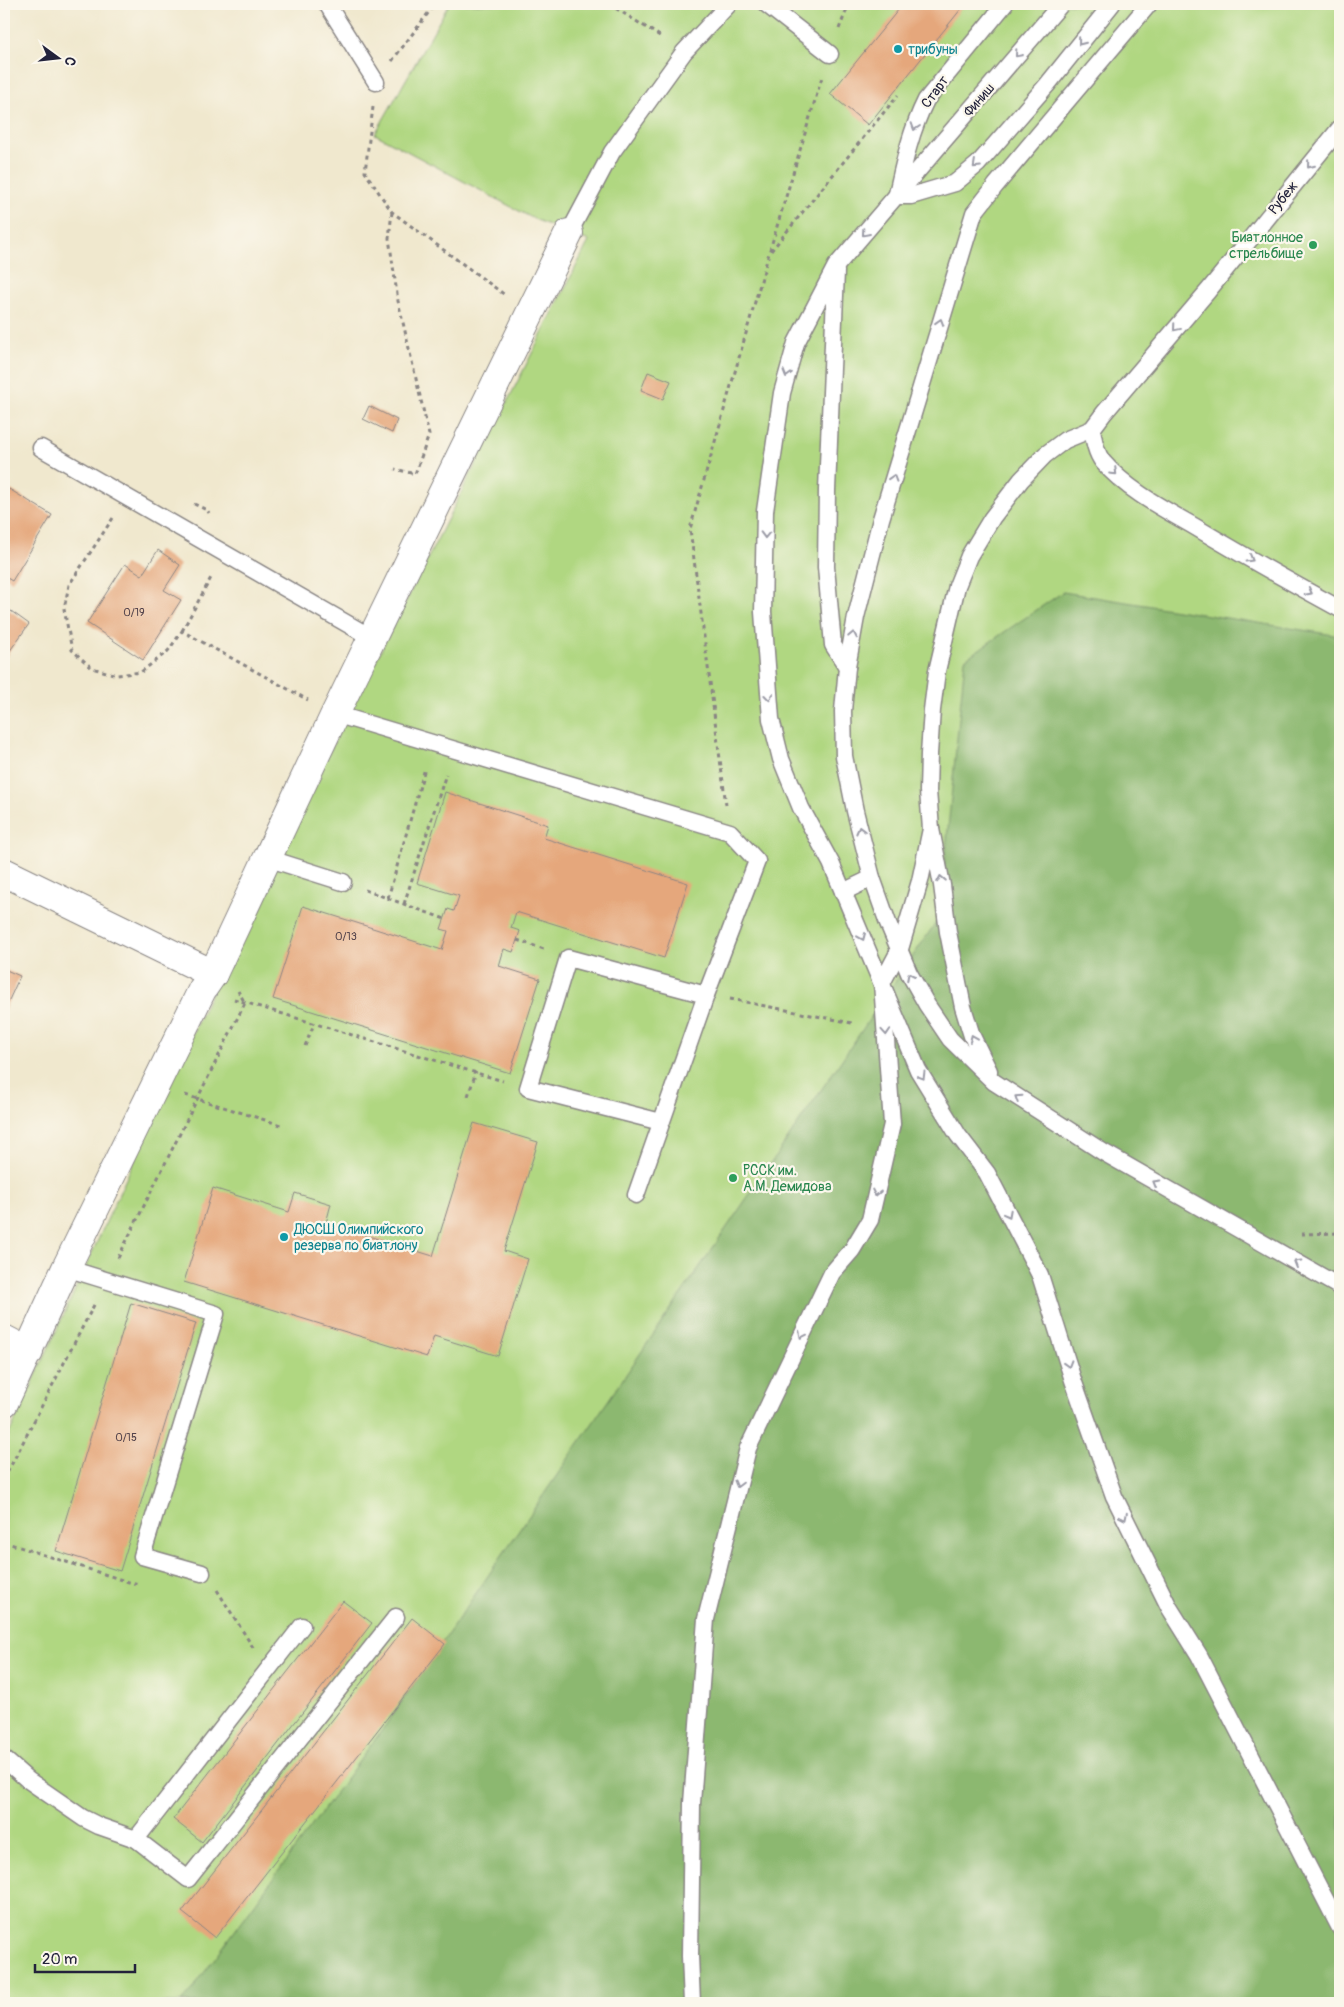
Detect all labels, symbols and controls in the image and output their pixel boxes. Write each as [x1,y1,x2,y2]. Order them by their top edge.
north arrow [32,32,82,82]
one-way arrow [1079,36,1087,45]
place label: трибуны [908,41,958,58]
marker: трибуны [892,43,904,55]
one-way arrow [1016,48,1024,57]
text: С [61,55,79,68]
street label: Старт [918,73,952,111]
street label: Финиш [960,80,998,120]
one-way arrow [910,122,920,130]
one-way arrow [972,159,981,168]
one-way arrow [1306,160,1315,169]
street label: Рубеж [1265,178,1301,218]
one-way arrow [861,228,870,237]
place label: Биатлонное стрельбище [1229,229,1303,262]
marker: Биатлонное стрельбище [1307,239,1319,251]
one-way arrow [934,319,944,327]
one-way arrow [1173,322,1182,331]
one-way arrow [783,370,793,378]
one-way arrow [1108,466,1117,475]
one-way arrow [888,474,898,483]
one-way arrow [759,531,770,539]
one-way arrow [1244,553,1253,563]
one-way arrow [1304,586,1313,596]
house number: 0/19 [123,606,145,619]
one-way arrow [847,631,857,640]
one-way arrow [763,693,774,701]
one-way arrow [855,826,866,835]
one-way arrow [936,875,946,884]
house number: 0/13 [335,930,357,943]
one-way arrow [856,932,867,941]
one-way arrow [906,972,917,981]
one-way arrow [880,1028,891,1036]
one-way arrow [969,1034,980,1043]
one-way arrow [916,1071,926,1080]
one-way arrow [1014,1094,1023,1104]
place label: РССК им. А.М. Демидова [743,1162,831,1195]
marker: РССК им. А.М. Демидова [727,1172,739,1184]
one-way arrow [1153,1179,1162,1189]
one-way arrow [871,1188,882,1197]
one-way arrow [1002,1209,1012,1218]
place label: ДЮСШ Олимпийского резерва по биатлону [293,1221,424,1254]
marker: ДЮСШ Олимпийского резерва по биатлону [278,1231,290,1243]
one-way arrow [1294,1260,1303,1270]
one-way arrow [797,1330,808,1339]
one-way arrow [1062,1360,1072,1368]
house number: 0/15 [115,1431,137,1444]
one-way arrow [734,1479,744,1488]
one-way arrow [1118,1511,1128,1520]
scale bar [35,1942,135,1974]
text: 20 m [42,1950,77,1969]

